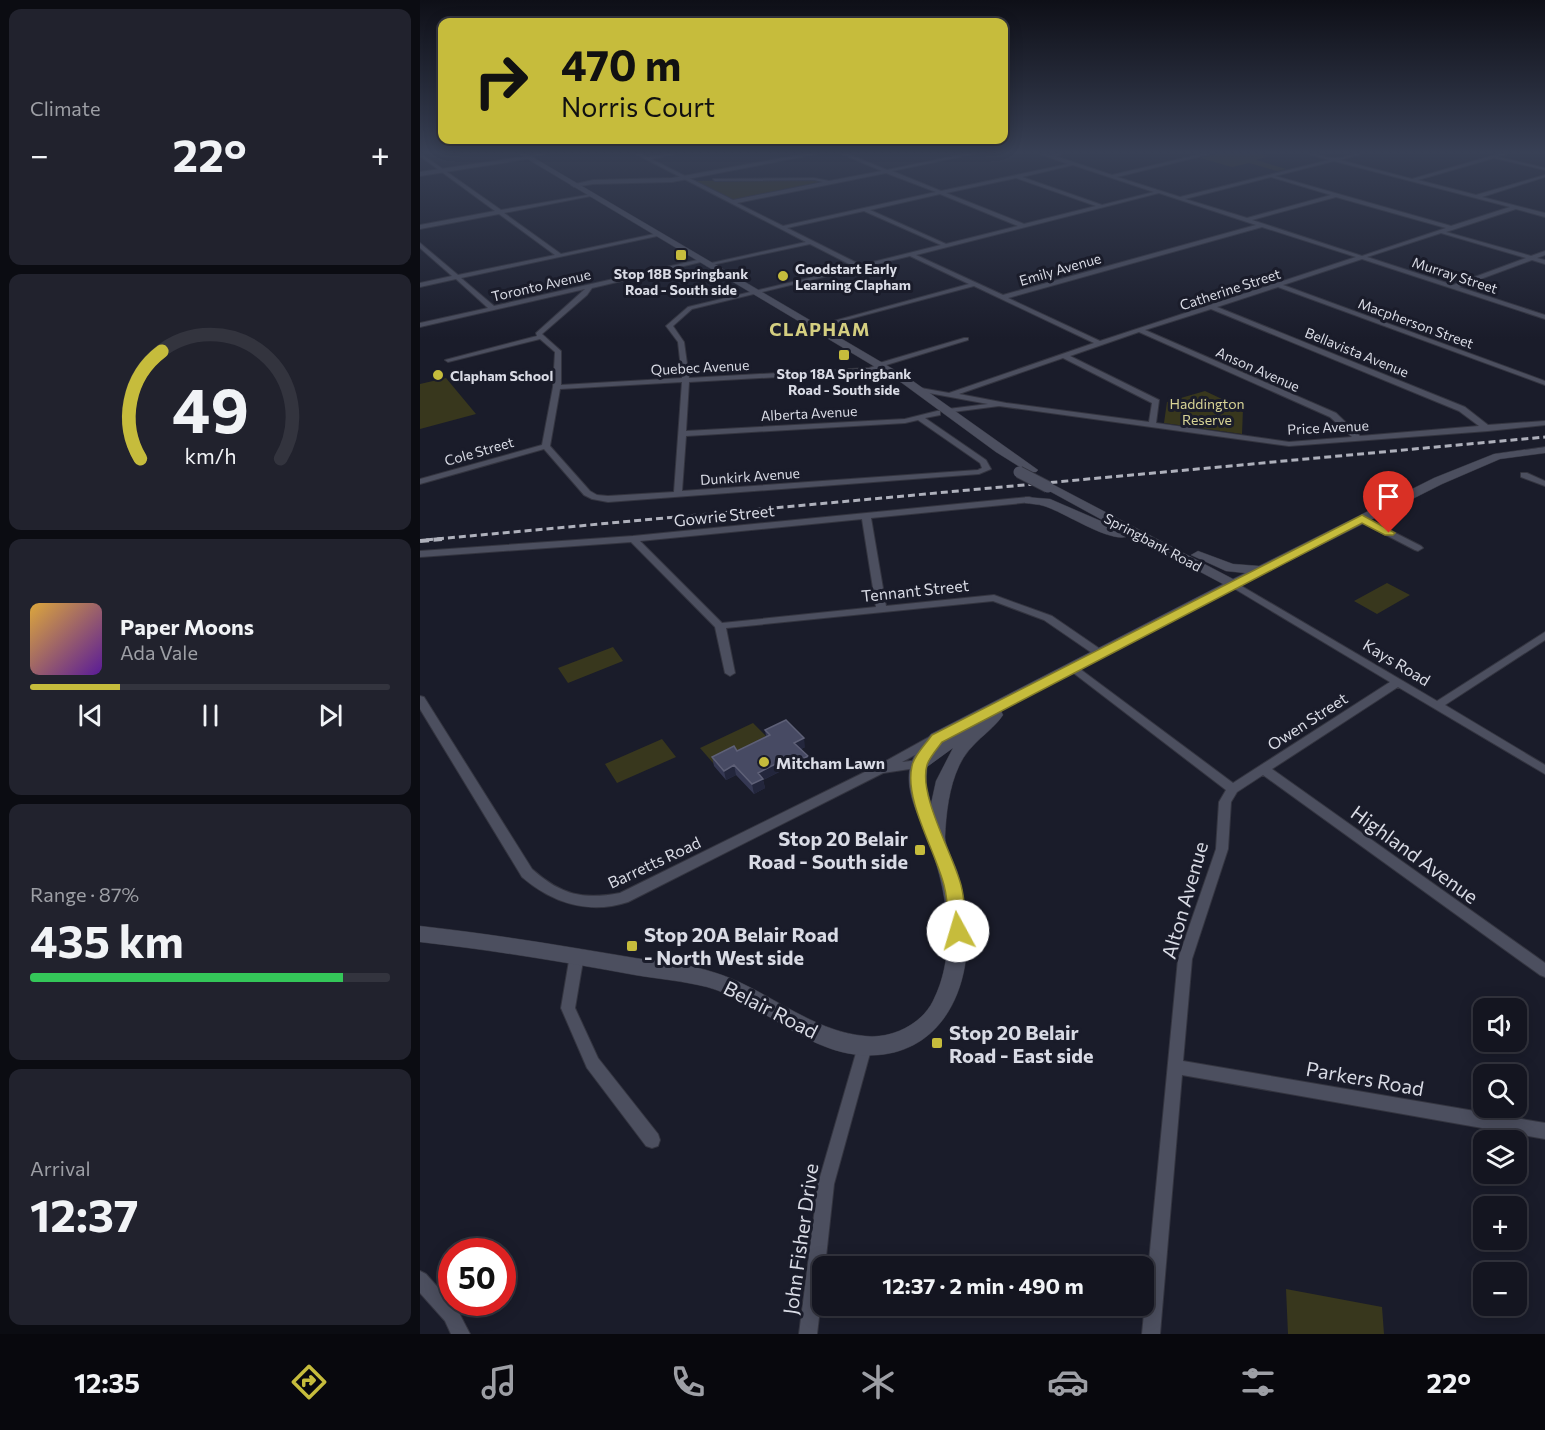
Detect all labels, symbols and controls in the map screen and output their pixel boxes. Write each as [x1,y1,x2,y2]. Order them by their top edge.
text: 470 m [561,38,681,90]
icon: right [462,42,540,120]
text: Norris Court [561,90,715,123]
text: Climate [30,96,100,120]
text: 22° [173,126,247,181]
text: − [30,133,49,174]
text: + [371,133,390,174]
marker: Stop 18B Springbank Road - South side [674,248,688,262]
street label: Emily Avenue [1017,249,1103,289]
street label: Murray Street [1410,253,1500,297]
place label: Goodstart Early Learning Clapham [795,260,911,293]
street label: Toronto Avenue [490,265,592,305]
place label: Stop 18B Springbank Road - South side [614,265,748,298]
street label: Catherine Street [1177,265,1283,313]
marker: Goodstart Early Learning Clapham [776,269,790,283]
street label: Macpherson Street [1356,294,1476,352]
district label: CLAPHAM [769,318,871,340]
street label: Bellavista Avenue [1303,323,1411,381]
street label: Anson Avenue [1214,343,1302,395]
marker: Stop 18A Springbank Road - South side [837,348,851,362]
street label: Quebec Avenue [650,356,750,378]
place label: Stop 18A Springbank Road - South side [777,365,911,398]
place label: Clapham School [450,367,553,384]
marker: Clapham School [431,368,445,382]
text: 49 [172,370,248,446]
park label: Haddington Reserve [1169,395,1245,428]
street label: Alberta Avenue [760,402,858,424]
street label: Price Avenue [1287,416,1369,438]
street label: Cole Street [442,433,516,469]
text: km/h [184,442,236,468]
street label: Dunkirk Avenue [700,464,800,488]
pin [1363,471,1414,533]
icon: arrive [1372,480,1405,513]
street label: Gowrie Street [673,500,776,530]
street label: Springbank Road [1101,509,1205,575]
street label: Tennant Street [860,575,970,605]
text: Paper Moons [120,613,254,640]
street label: Kays Road [1360,635,1434,689]
text: Ada Vale [120,640,198,664]
street label: Owen Street [1263,688,1351,754]
icon: previous [74,699,107,732]
icon: pause [194,699,227,732]
icon: next [314,699,347,732]
place label: Mitcham Lawn [776,753,885,772]
marker: Mitcham Lawn [757,755,771,769]
street label: Highland Avenue [1347,800,1483,908]
place label: Stop 20 Belair Road - South side [748,826,908,873]
street label: Barretts Road [605,832,703,892]
street label: Alton Avenue [1156,839,1212,961]
marker: Stop 20 Belair Road - South side [913,843,927,857]
text: Range · 87% [30,882,139,906]
position arrow [926,899,990,963]
text: 435 km [30,912,184,967]
place label: Stop 20A Belair Road - North West side [644,922,839,969]
marker: Stop 20A Belair Road - North West side [625,939,639,953]
street label: Belair Road [720,975,822,1043]
map controls [1473,998,1527,1316]
button: sound [1473,998,1527,1052]
place label: Stop 20 Belair Road - East side [949,1020,1094,1067]
marker: Stop 20 Belair Road - East side [930,1036,944,1050]
street label: Parkers Road [1304,1056,1426,1100]
button: search [1473,1064,1527,1118]
button: layers [1473,1130,1527,1184]
text: Arrival [30,1156,91,1180]
street label: John Fisher Drive [778,1162,822,1316]
text: 12:37 [30,1186,138,1241]
button: + [1473,1196,1527,1250]
speed limit sign: 50 [438,1238,516,1316]
button: − [1473,1262,1527,1316]
text: 12:37 · 2 min · 490 m [882,1272,1084,1299]
icon: directions [288,1361,330,1403]
icon: music [478,1361,520,1403]
icon: phone [667,1361,709,1403]
icon: climate [857,1361,899,1403]
icon: car [1047,1361,1089,1403]
icon: filters [1237,1361,1279,1403]
text: 12:35 [74,1366,140,1399]
text: 22° [1427,1366,1471,1399]

